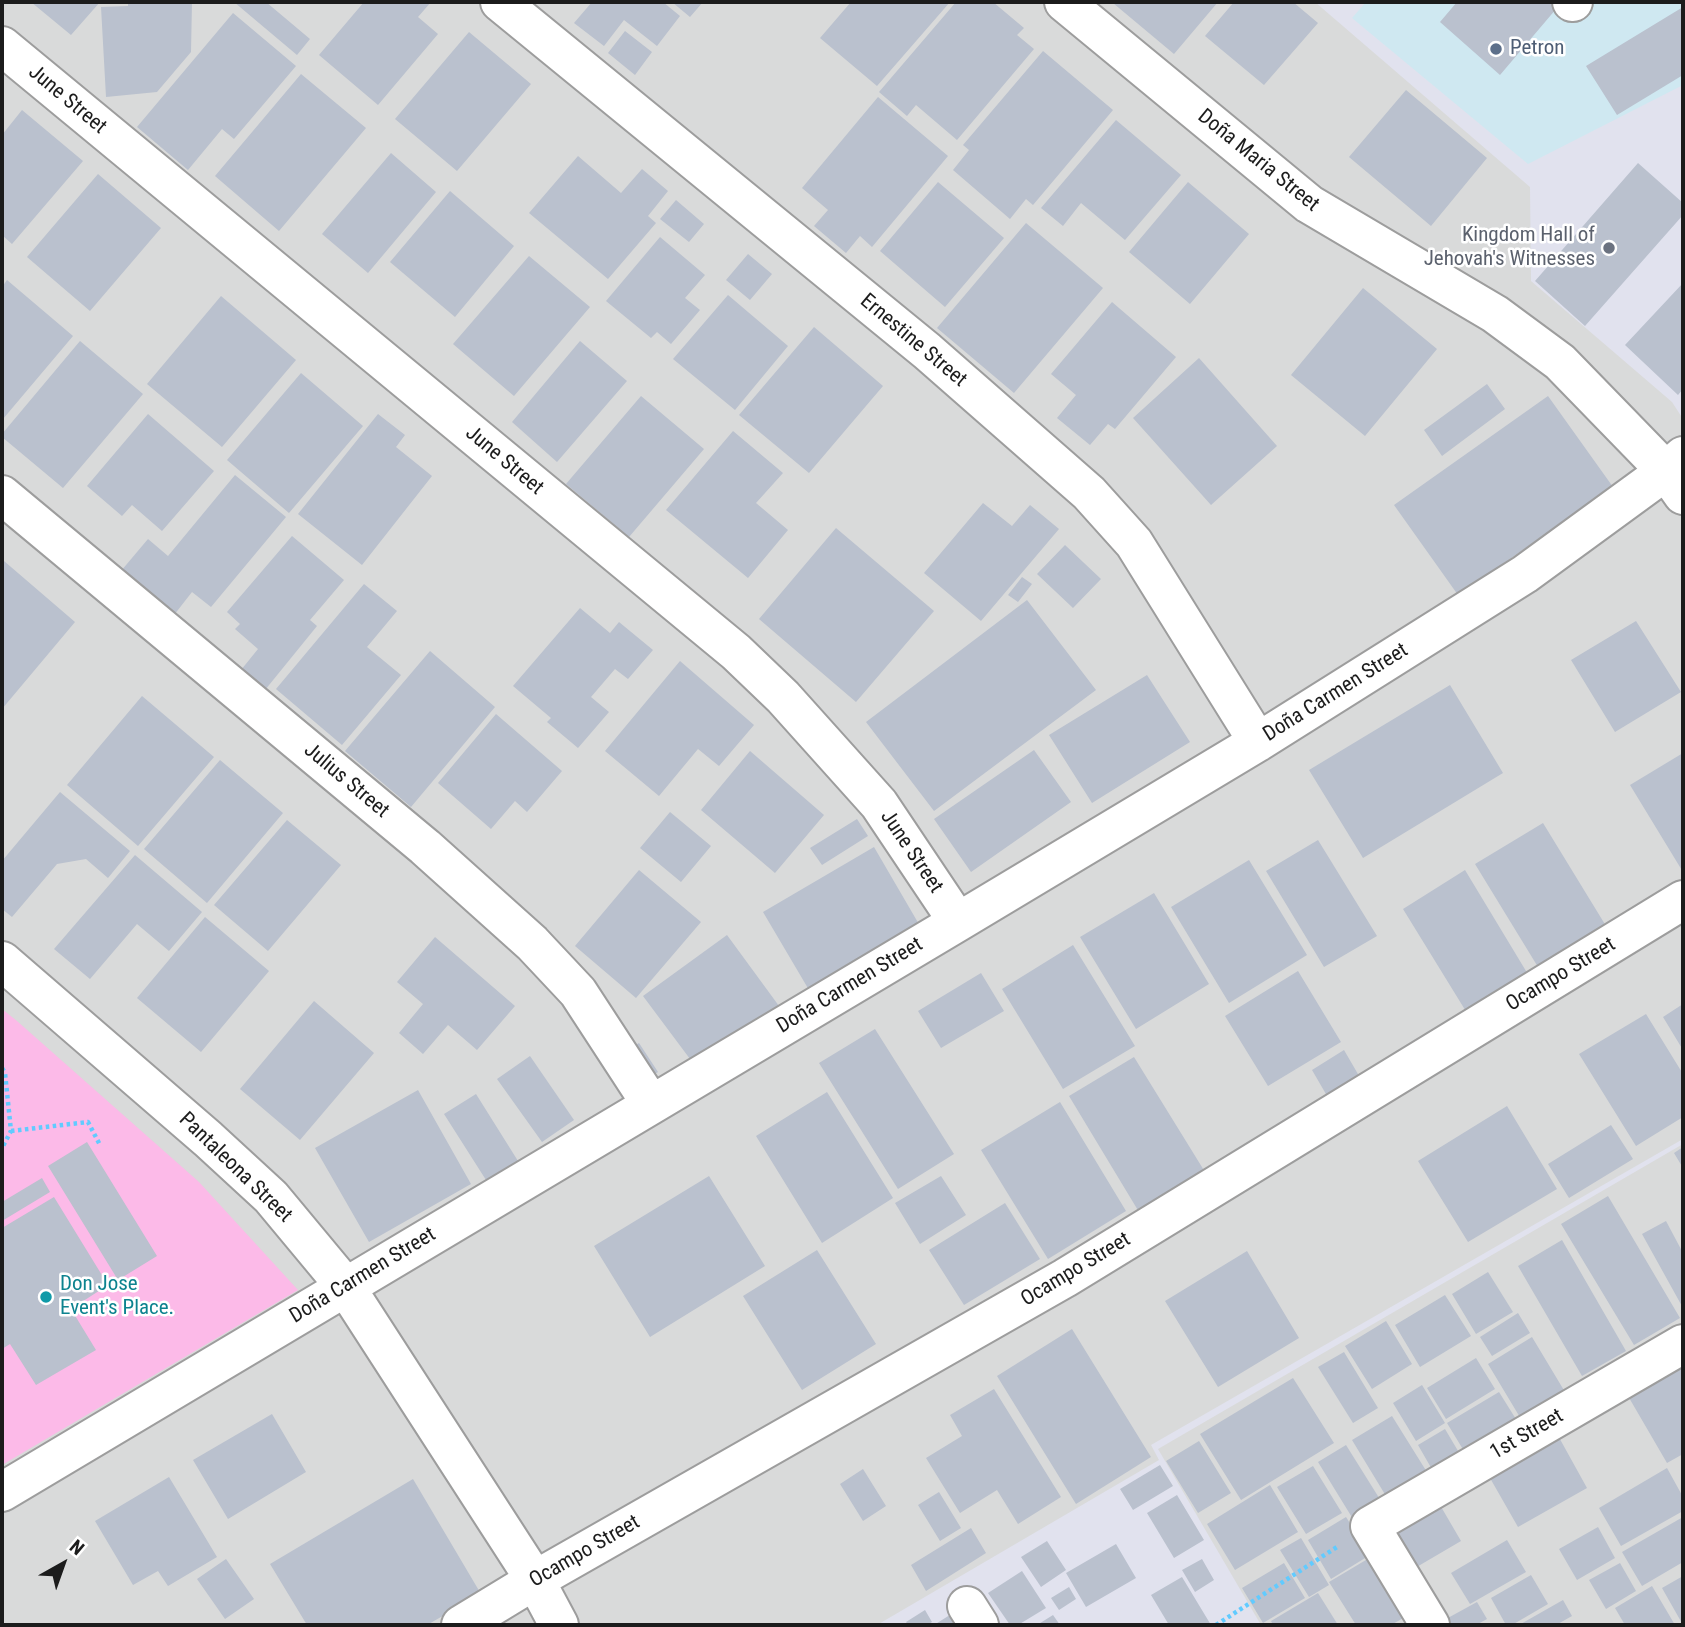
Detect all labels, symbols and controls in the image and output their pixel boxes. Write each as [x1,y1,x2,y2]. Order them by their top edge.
place label: Petron [1510,36,1564,62]
marker: Petron [1488,41,1504,57]
street label: June Street [23,60,111,140]
street label: Doña Maria Street [1192,104,1324,218]
place label: Kingdom Hall of Jehovah's Witnesses [1424,223,1595,273]
marker: Kingdom Hall of Jehovah's Witnesses [1601,240,1617,256]
street label: Ernestine Street [855,289,971,393]
street label: June Street [460,421,548,501]
street label: Doña Carmen Street [1259,638,1413,748]
street label: Julius Street [298,738,394,824]
street label: June Street [874,806,948,898]
street label: Ocampo Street [1502,932,1620,1018]
street label: Doña Carmen Street [772,933,928,1039]
street label: Pantaleona Street [173,1108,297,1228]
street label: Doña Carmen Street [285,1223,441,1329]
street label: Ocampo Street [1017,1227,1135,1313]
place label: Don Jose Event's Place. [60,1272,174,1322]
marker: Don Jose Event's Place. [38,1289,54,1305]
street label: 1st Street [1486,1404,1568,1466]
street label: Ocampo Street [525,1510,645,1594]
north arrow [28,1529,98,1599]
text: N [65,1535,89,1560]

